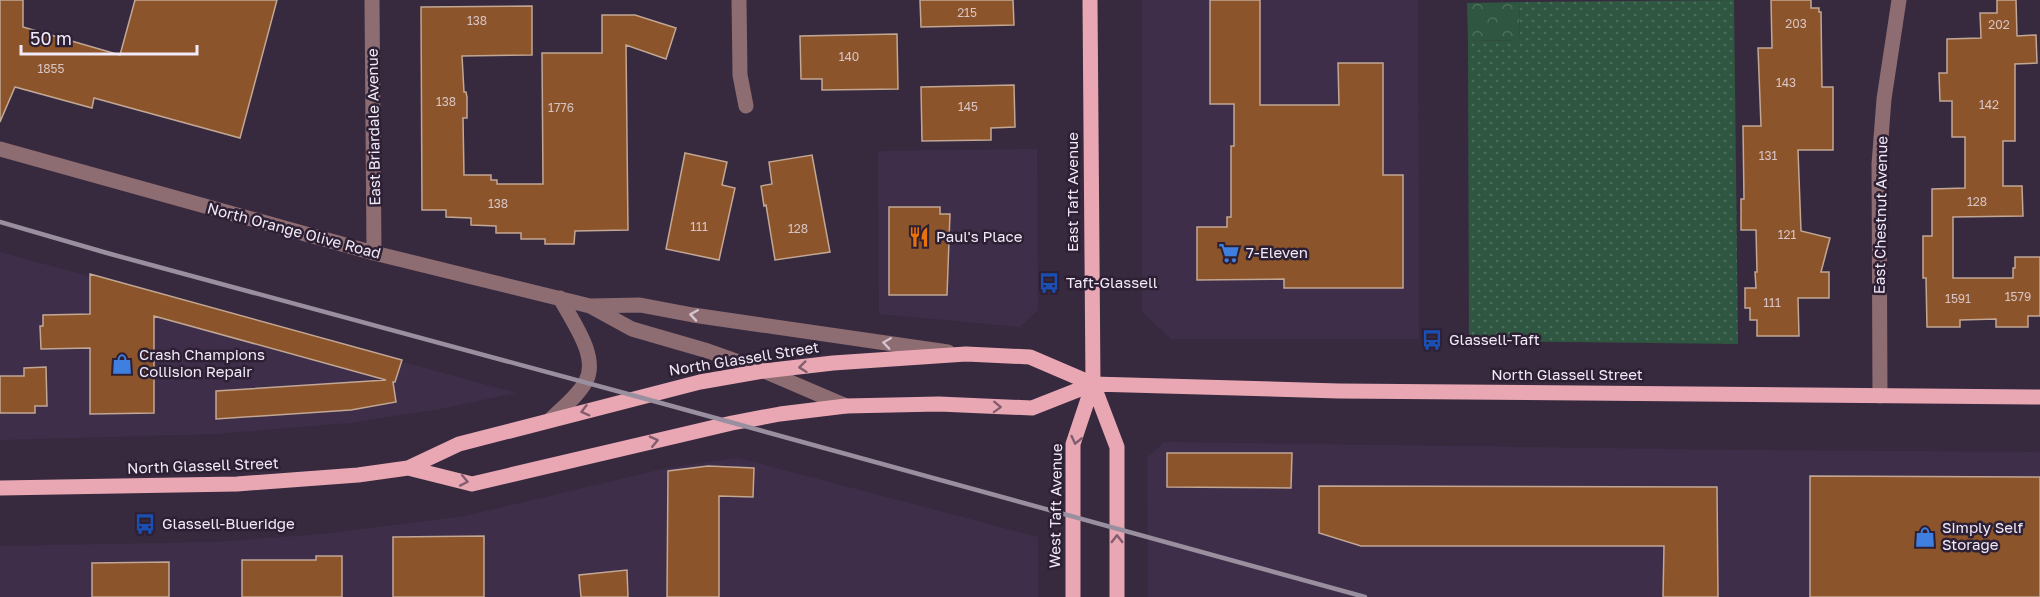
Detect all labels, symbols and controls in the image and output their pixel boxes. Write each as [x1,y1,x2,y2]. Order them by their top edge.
house number: 215 [957,5,977,20]
house number: 138 [467,13,487,28]
house number: 203 [1785,16,1807,31]
house number: 202 [1988,17,2010,32]
scale bar [21,18,196,56]
text: 50 m [30,27,72,49]
street label: East Briardale Avenue [363,48,383,206]
house number: 140 [839,49,859,64]
house number: 1855 [37,61,65,76]
house number: 143 [1776,75,1796,90]
house number: 138 [436,94,456,109]
house number: 142 [1979,97,1999,112]
house number: 145 [958,99,978,114]
house number: 1776 [548,100,574,115]
street label: East Taft Avenue [1063,132,1081,252]
street label: East Chestnut Avenue [1870,135,1890,294]
house number: 131 [1759,148,1778,163]
house number: 128 [1967,194,1987,209]
house number: 138 [488,196,508,211]
street label: North Orange Olive Road [206,198,383,262]
house number: 111 [690,219,708,234]
house number: 128 [788,221,808,236]
restaurant icon: Paul's Place [907,225,931,249]
place label: Paul's Place [936,227,1023,245]
house number: 121 [1778,227,1796,242]
supermarket icon: 7-Eleven [1217,241,1241,265]
place label: 7-Eleven [1246,243,1308,261]
bus stop icon: Taft-Glassell [1037,271,1061,295]
place label: Taft-Glassell [1066,273,1158,291]
house number: 1579 [2005,289,2031,304]
house number: 1591 [1945,291,1971,306]
house number: 111 [1763,295,1781,310]
one-way arrow [690,309,699,321]
bus stop icon: Glassell-Taft [1420,328,1444,352]
place label: Glassell-Taft [1449,330,1540,348]
street label: North Glassell Street [668,337,820,379]
one-way arrow [883,338,892,350]
place label: Crash Champions Collision Repair [139,345,265,380]
shop icon: Crash Champions Collision Repair [110,352,134,376]
one-way arrow [798,360,808,372]
street label: North Glassell Street [1491,365,1643,383]
one-way arrow [993,400,1002,413]
one-way arrow [580,404,590,416]
one-way arrow [649,435,659,448]
one-way arrow [1070,435,1083,445]
street label: West Taft Avenue [1045,443,1065,569]
street label: North Glassell Street [127,453,279,477]
one-way arrow [459,474,469,487]
bus stop icon: Glassell-Blueridge [133,512,157,536]
place label: Glassell-Blueridge [162,514,295,532]
place label: Simply Self Storage [1942,518,2024,553]
shop icon: Simply Self Storage [1913,525,1937,549]
one-way arrow [1111,534,1123,543]

